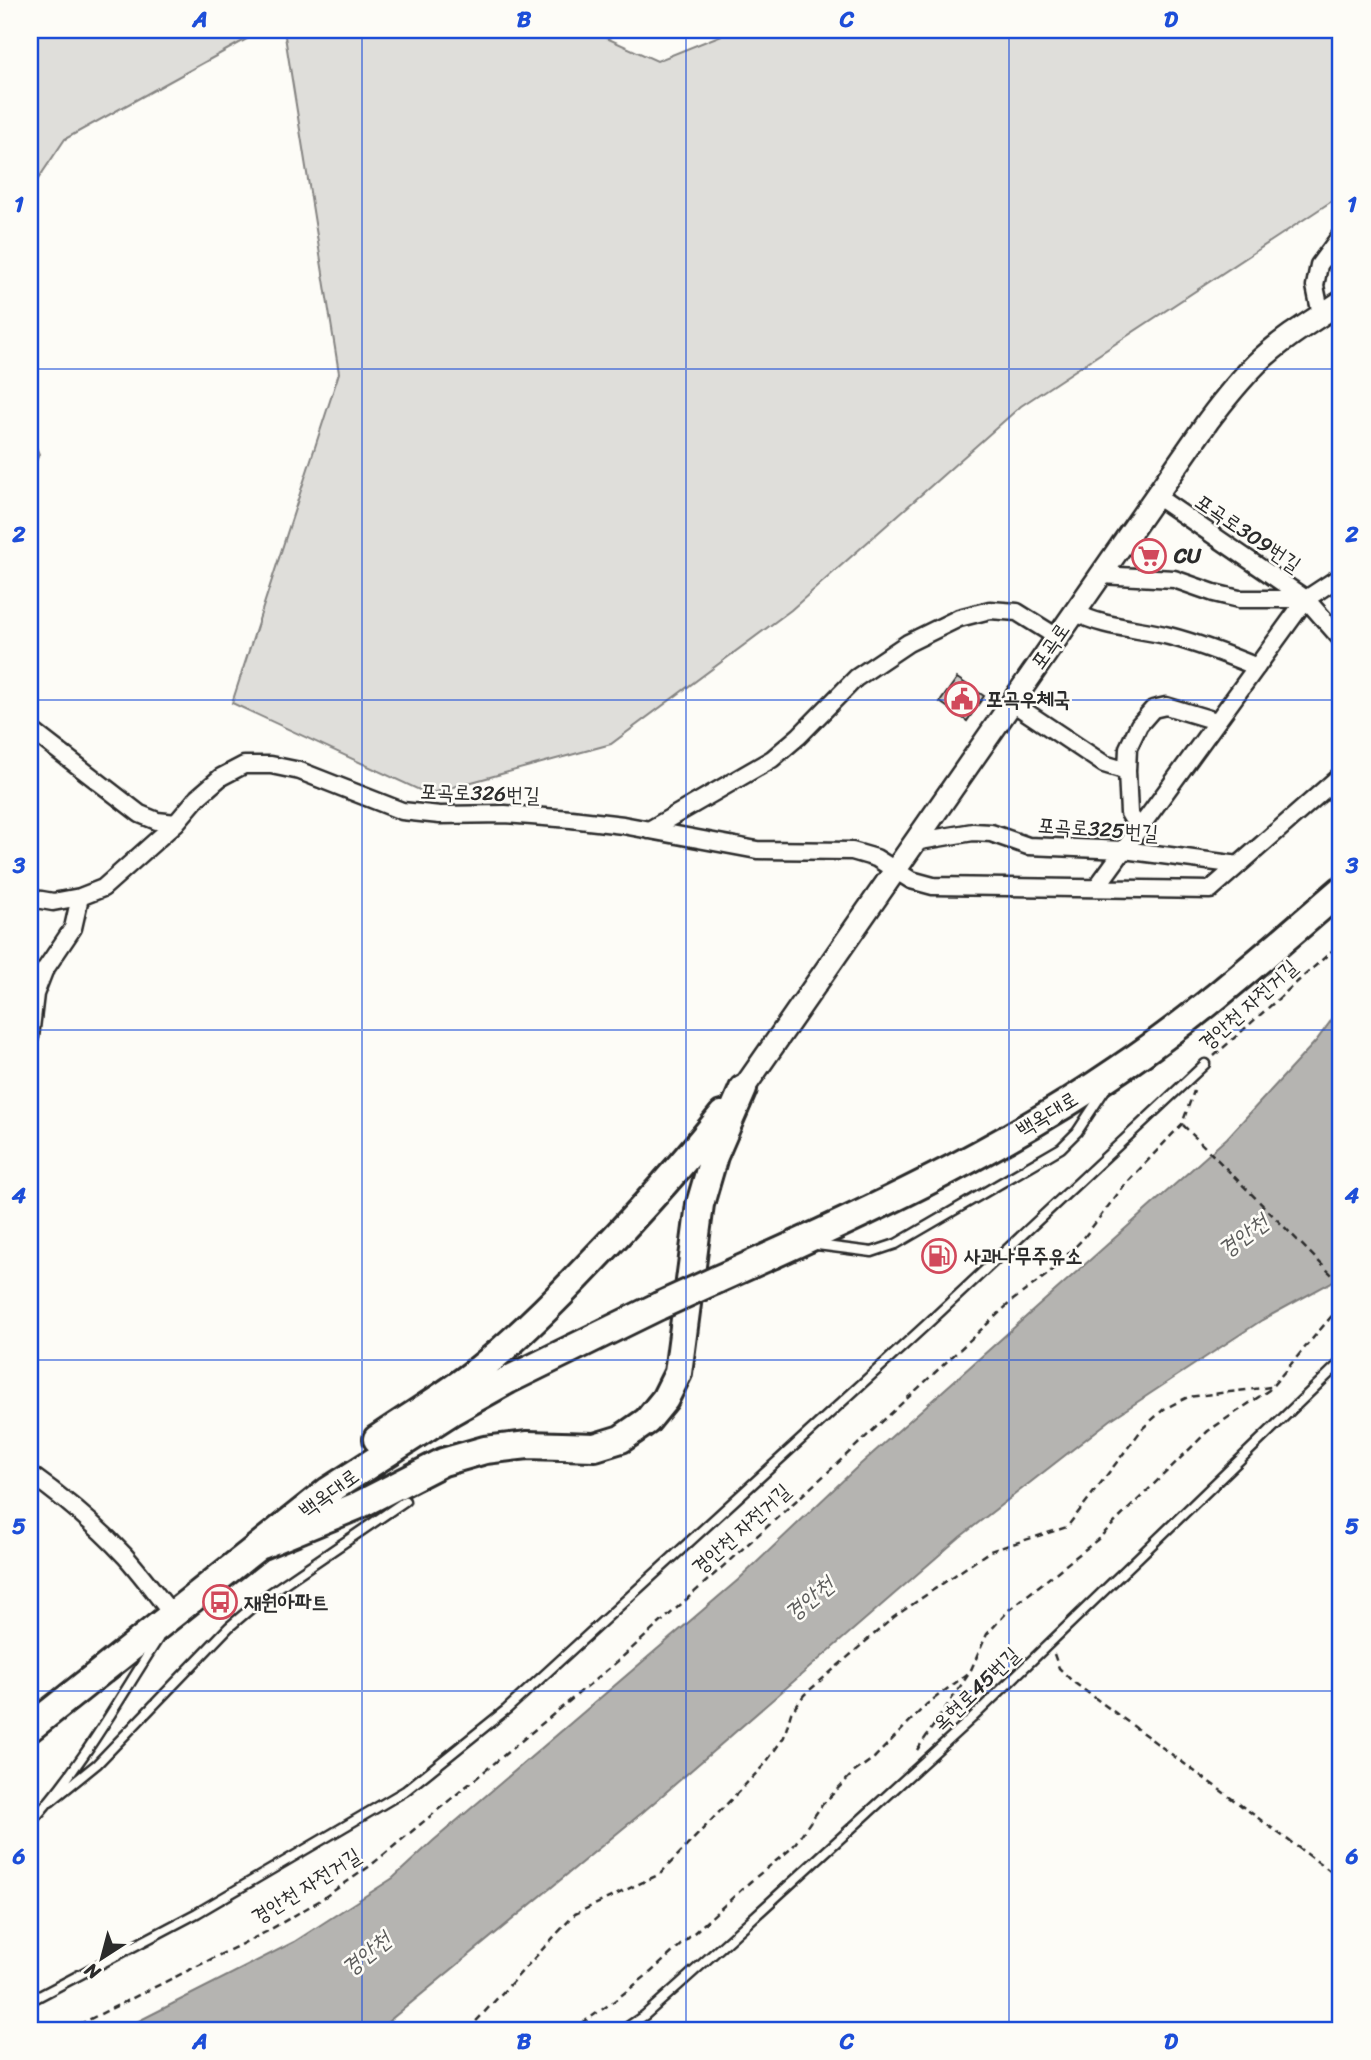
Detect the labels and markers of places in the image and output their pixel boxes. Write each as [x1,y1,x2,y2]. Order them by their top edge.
supermarket icon: CU [1130,537,1168,575]
place label: CU [1173,537,1202,575]
public building icon: 포곡우체국 [943,680,981,718]
place label: 포곡우체국 [986,680,1071,718]
fuel station icon: 사과나무주유소 [920,1237,958,1275]
place label: 사과나무주유소 [963,1237,1082,1275]
bus stop icon: 재원아파트 [201,1583,239,1621]
place label: 재원아파트 [244,1583,329,1621]

